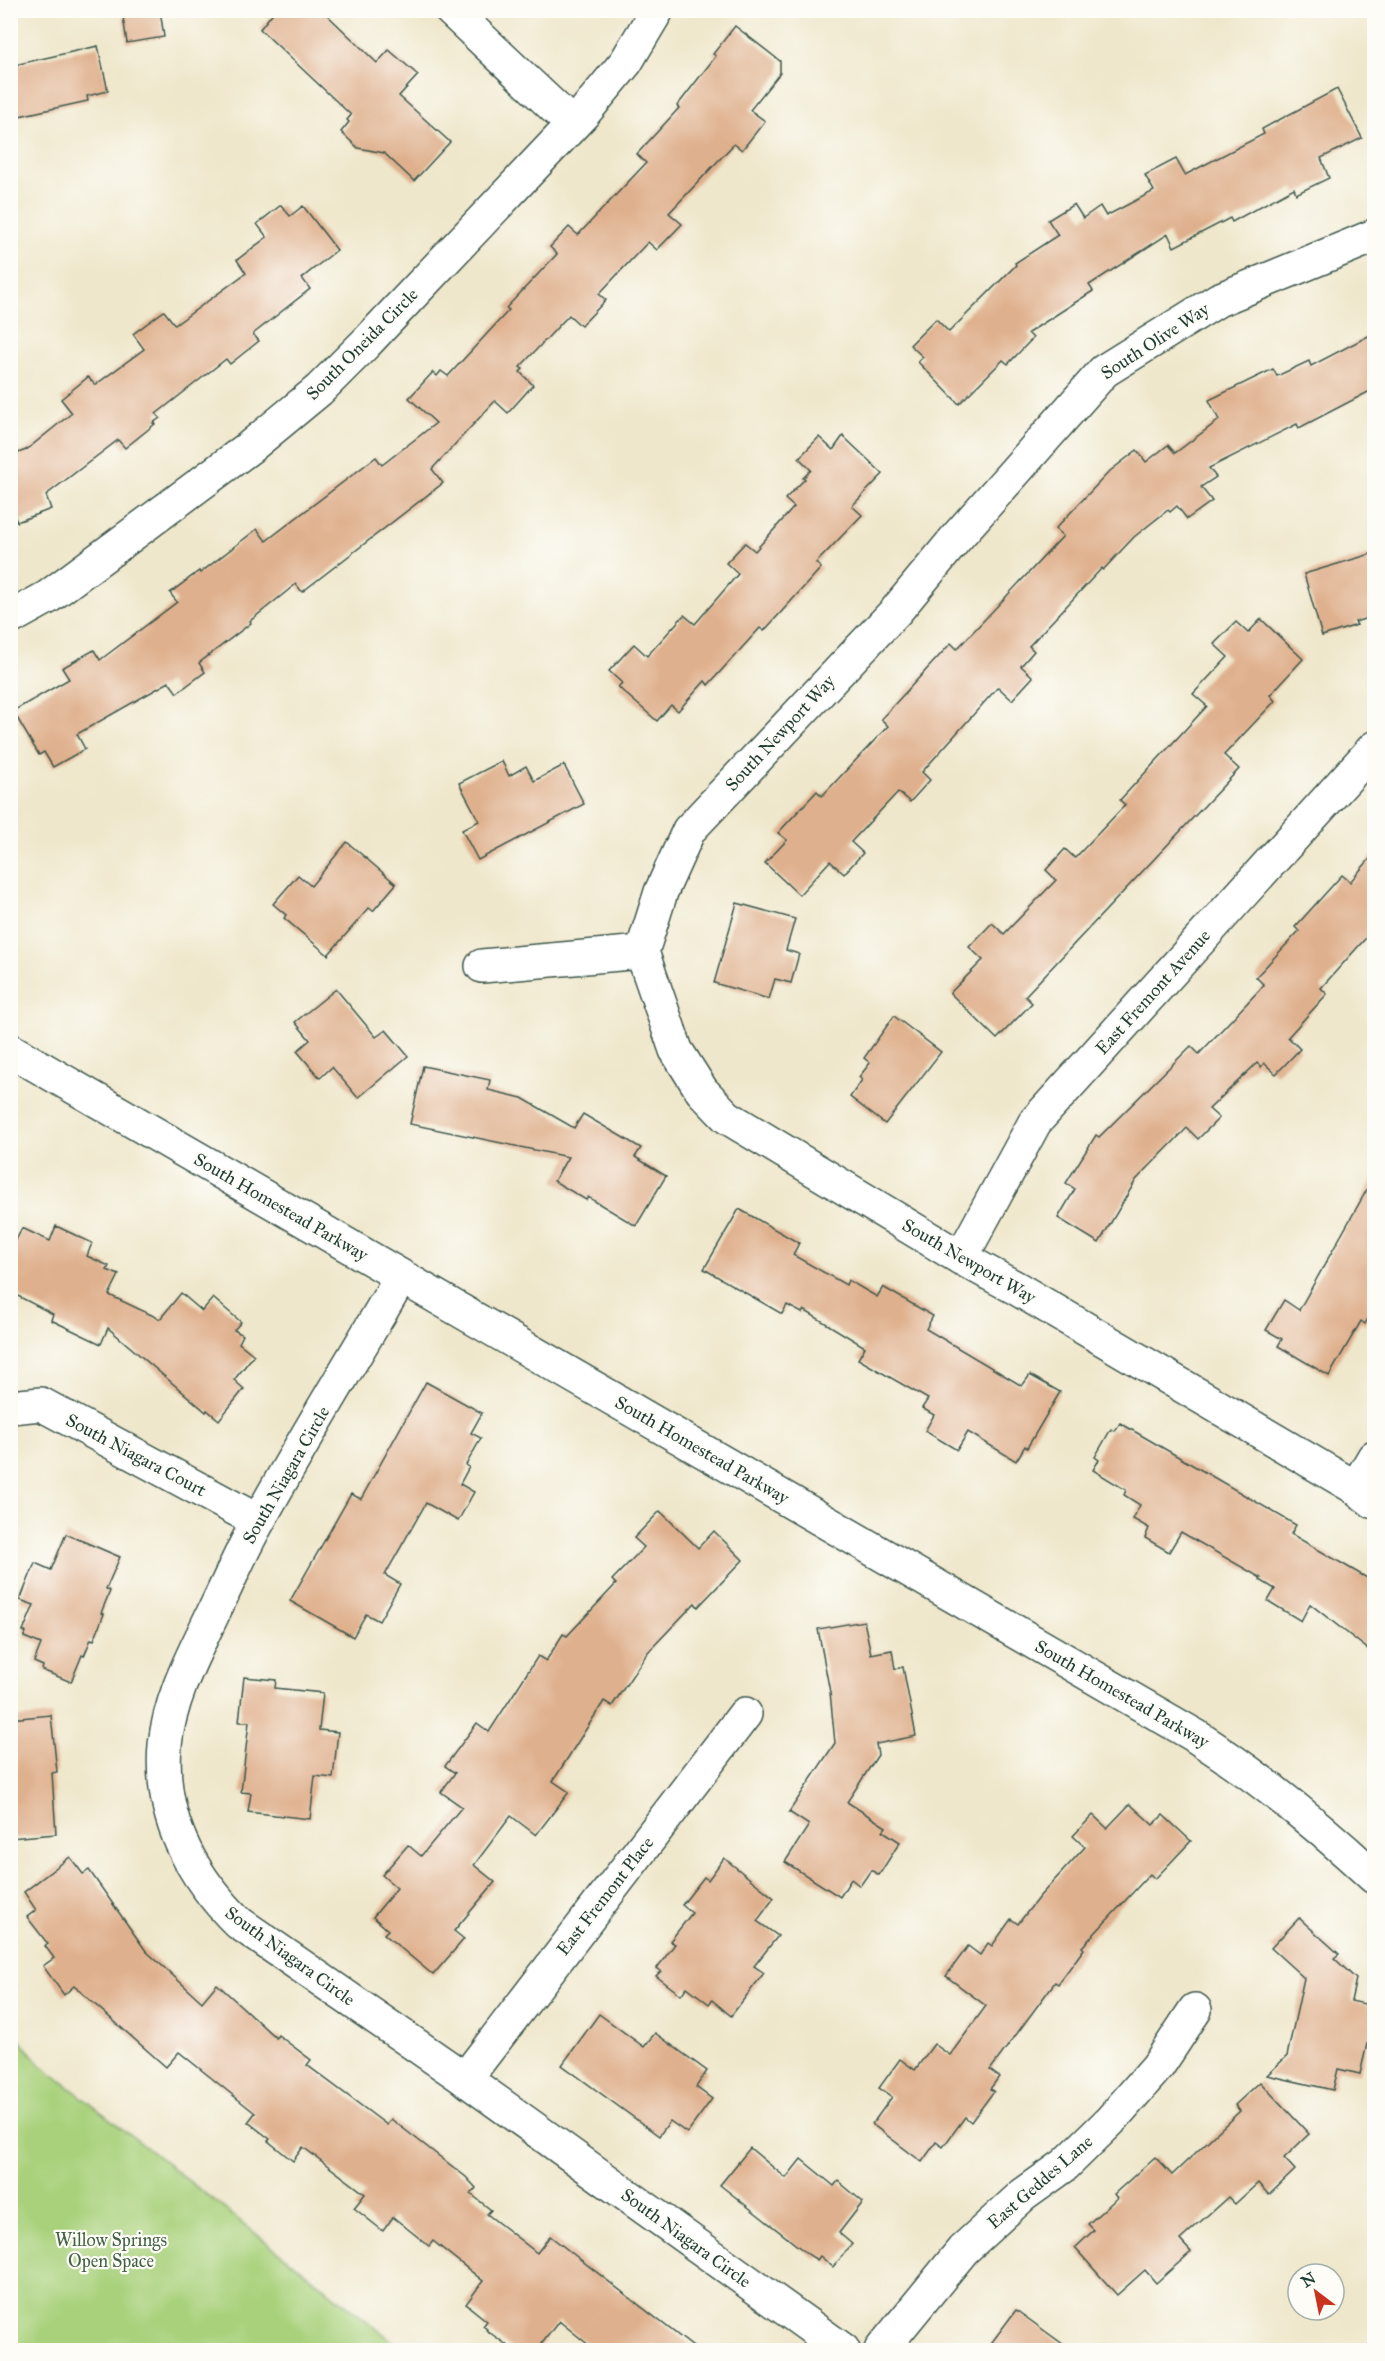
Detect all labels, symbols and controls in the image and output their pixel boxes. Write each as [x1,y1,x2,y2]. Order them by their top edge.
street label: South Oneida Circle [301,283,423,405]
street label: South Olive Way [1097,298,1214,384]
street label: South Newport Way [721,670,840,796]
street label: East Fremont Avenue [1091,925,1215,1059]
street label: South Homestead Parkway [190,1148,373,1266]
street label: South Newport Way [898,1214,1040,1309]
street label: South Homestead Parkway [611,1391,794,1509]
street label: South Niagara Circle [238,1402,335,1548]
street label: South Niagara Court [62,1409,210,1502]
street label: South Homestead Parkway [1031,1635,1214,1753]
street label: East Fremont Place [552,1832,658,1960]
street label: South Niagara Circle [220,1901,359,2011]
street label: East Geddes Lane [983,2130,1097,2234]
street label: South Niagara Circle [616,2183,755,2293]
park label: Willow Springs Open Space [55,2229,167,2272]
north arrow [1286,2262,1346,2322]
text: N [1298,2268,1319,2291]

